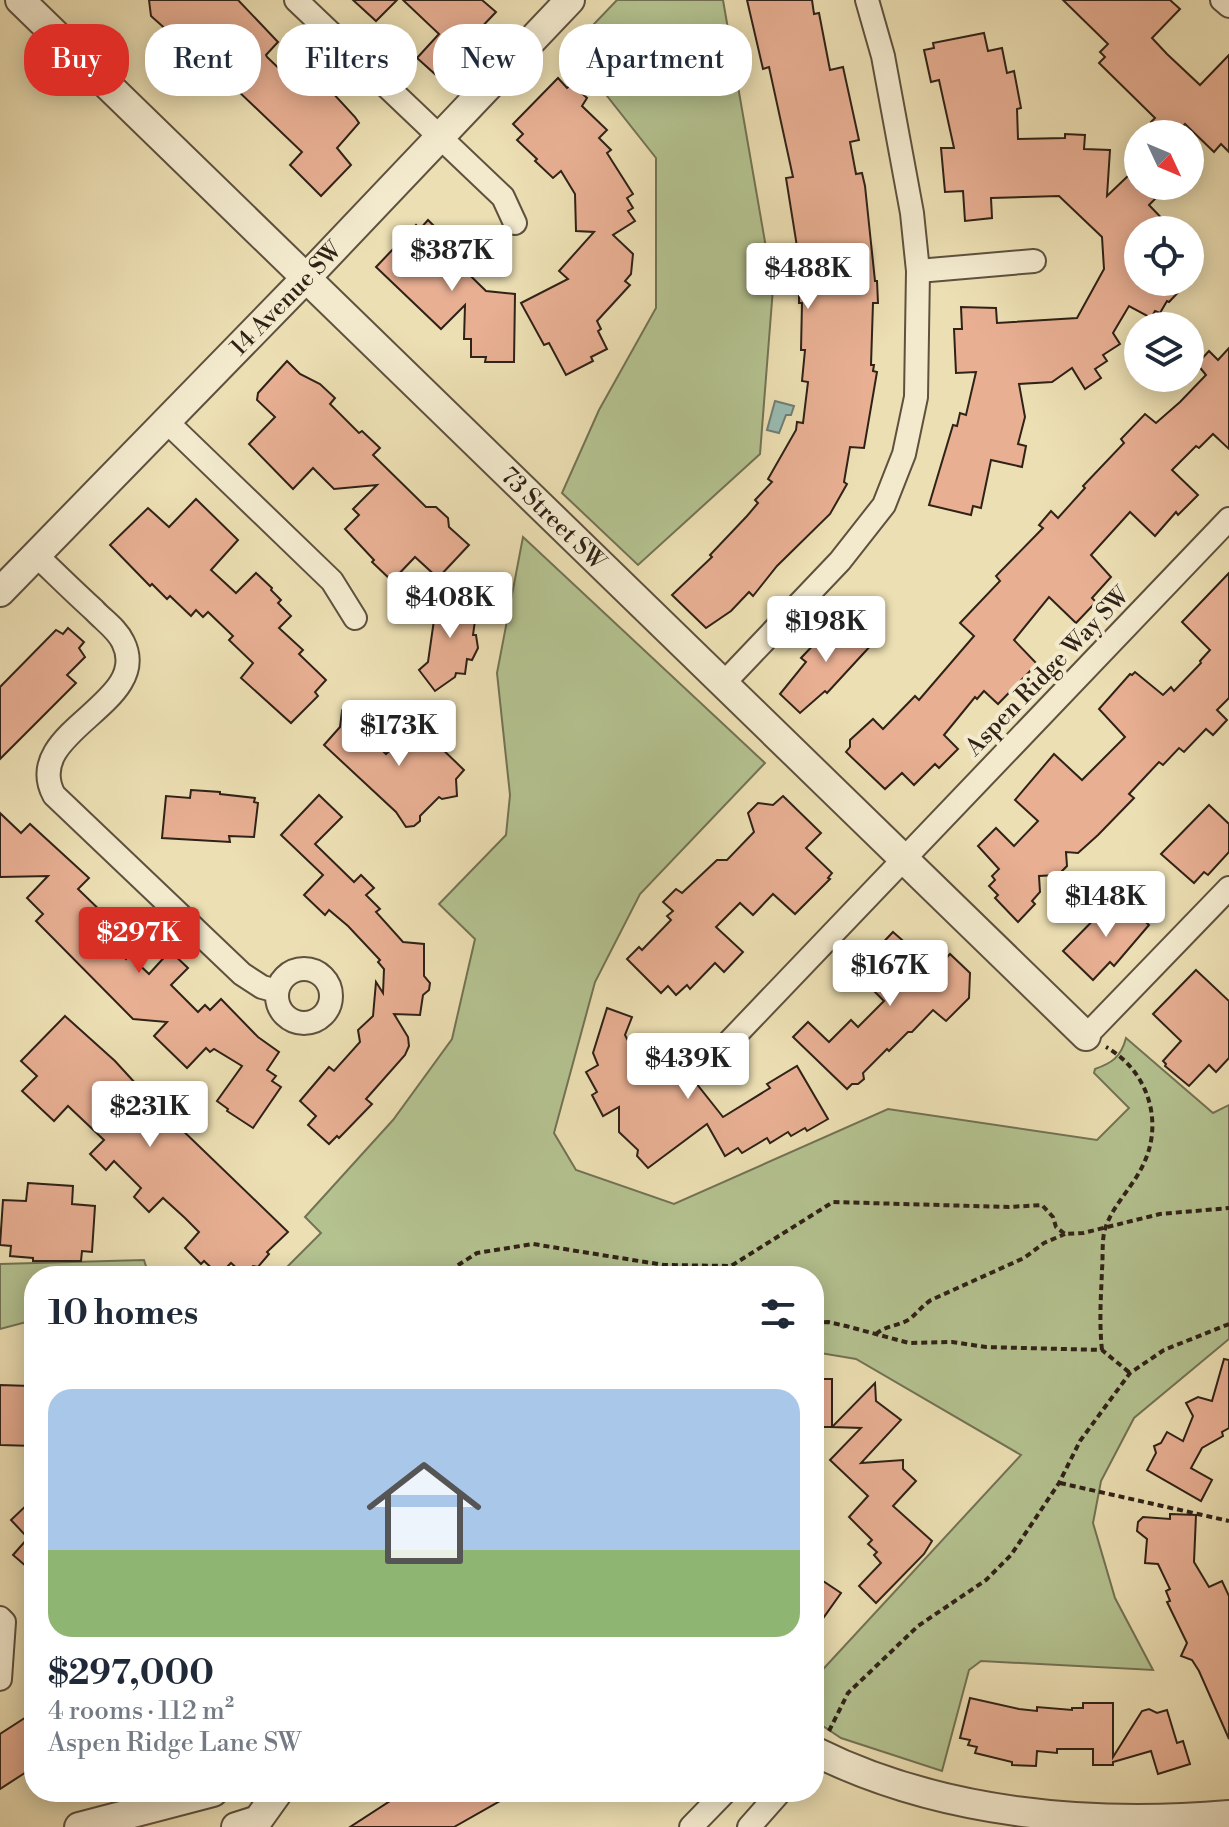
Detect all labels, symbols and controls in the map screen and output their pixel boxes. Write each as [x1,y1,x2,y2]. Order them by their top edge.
chip: Buy [24,24,129,96]
chip: Rent [145,24,261,96]
chip: Filters [277,24,417,96]
chip: New [433,24,543,96]
chip: Apartment [559,24,752,96]
north arrow [1124,120,1204,200]
map controls [1124,120,1204,392]
button: locate [1124,216,1204,296]
pin: $387K [396,225,508,293]
street label: 14 Avenue SW [225,235,350,362]
text: $387K [410,235,494,267]
pin: $488K [752,243,864,311]
text: $488K [764,253,852,285]
button: layers [1124,312,1204,392]
street label: 73 Street SW [494,461,613,578]
pin: $408K [394,572,506,640]
street label: Aspen Ridge Way SW [959,580,1137,763]
text: $408K [405,582,495,614]
pin: $198K [770,596,882,664]
text: $198K [785,606,867,638]
pin: $173K [343,700,455,768]
text: $173K [360,710,438,742]
pin: $148K [1050,871,1162,939]
text: $148K [1065,881,1147,913]
pin: $297K [83,907,195,975]
text: $297K [97,917,181,949]
pin: $167K [834,940,946,1008]
text: $167K [851,950,929,982]
pin: $439K [632,1033,744,1101]
text: $439K [645,1043,731,1075]
pin: $231K [94,1081,206,1149]
text: $231K [110,1091,190,1123]
icon: filters [756,1292,800,1336]
text: 10 homes [48,1293,198,1335]
icon: home [352,1441,496,1585]
text: $297,000 [48,1653,214,1695]
text: 4 rooms · 112 m² [48,1695,234,1727]
text: Aspen Ridge Lane SW [48,1727,301,1759]

